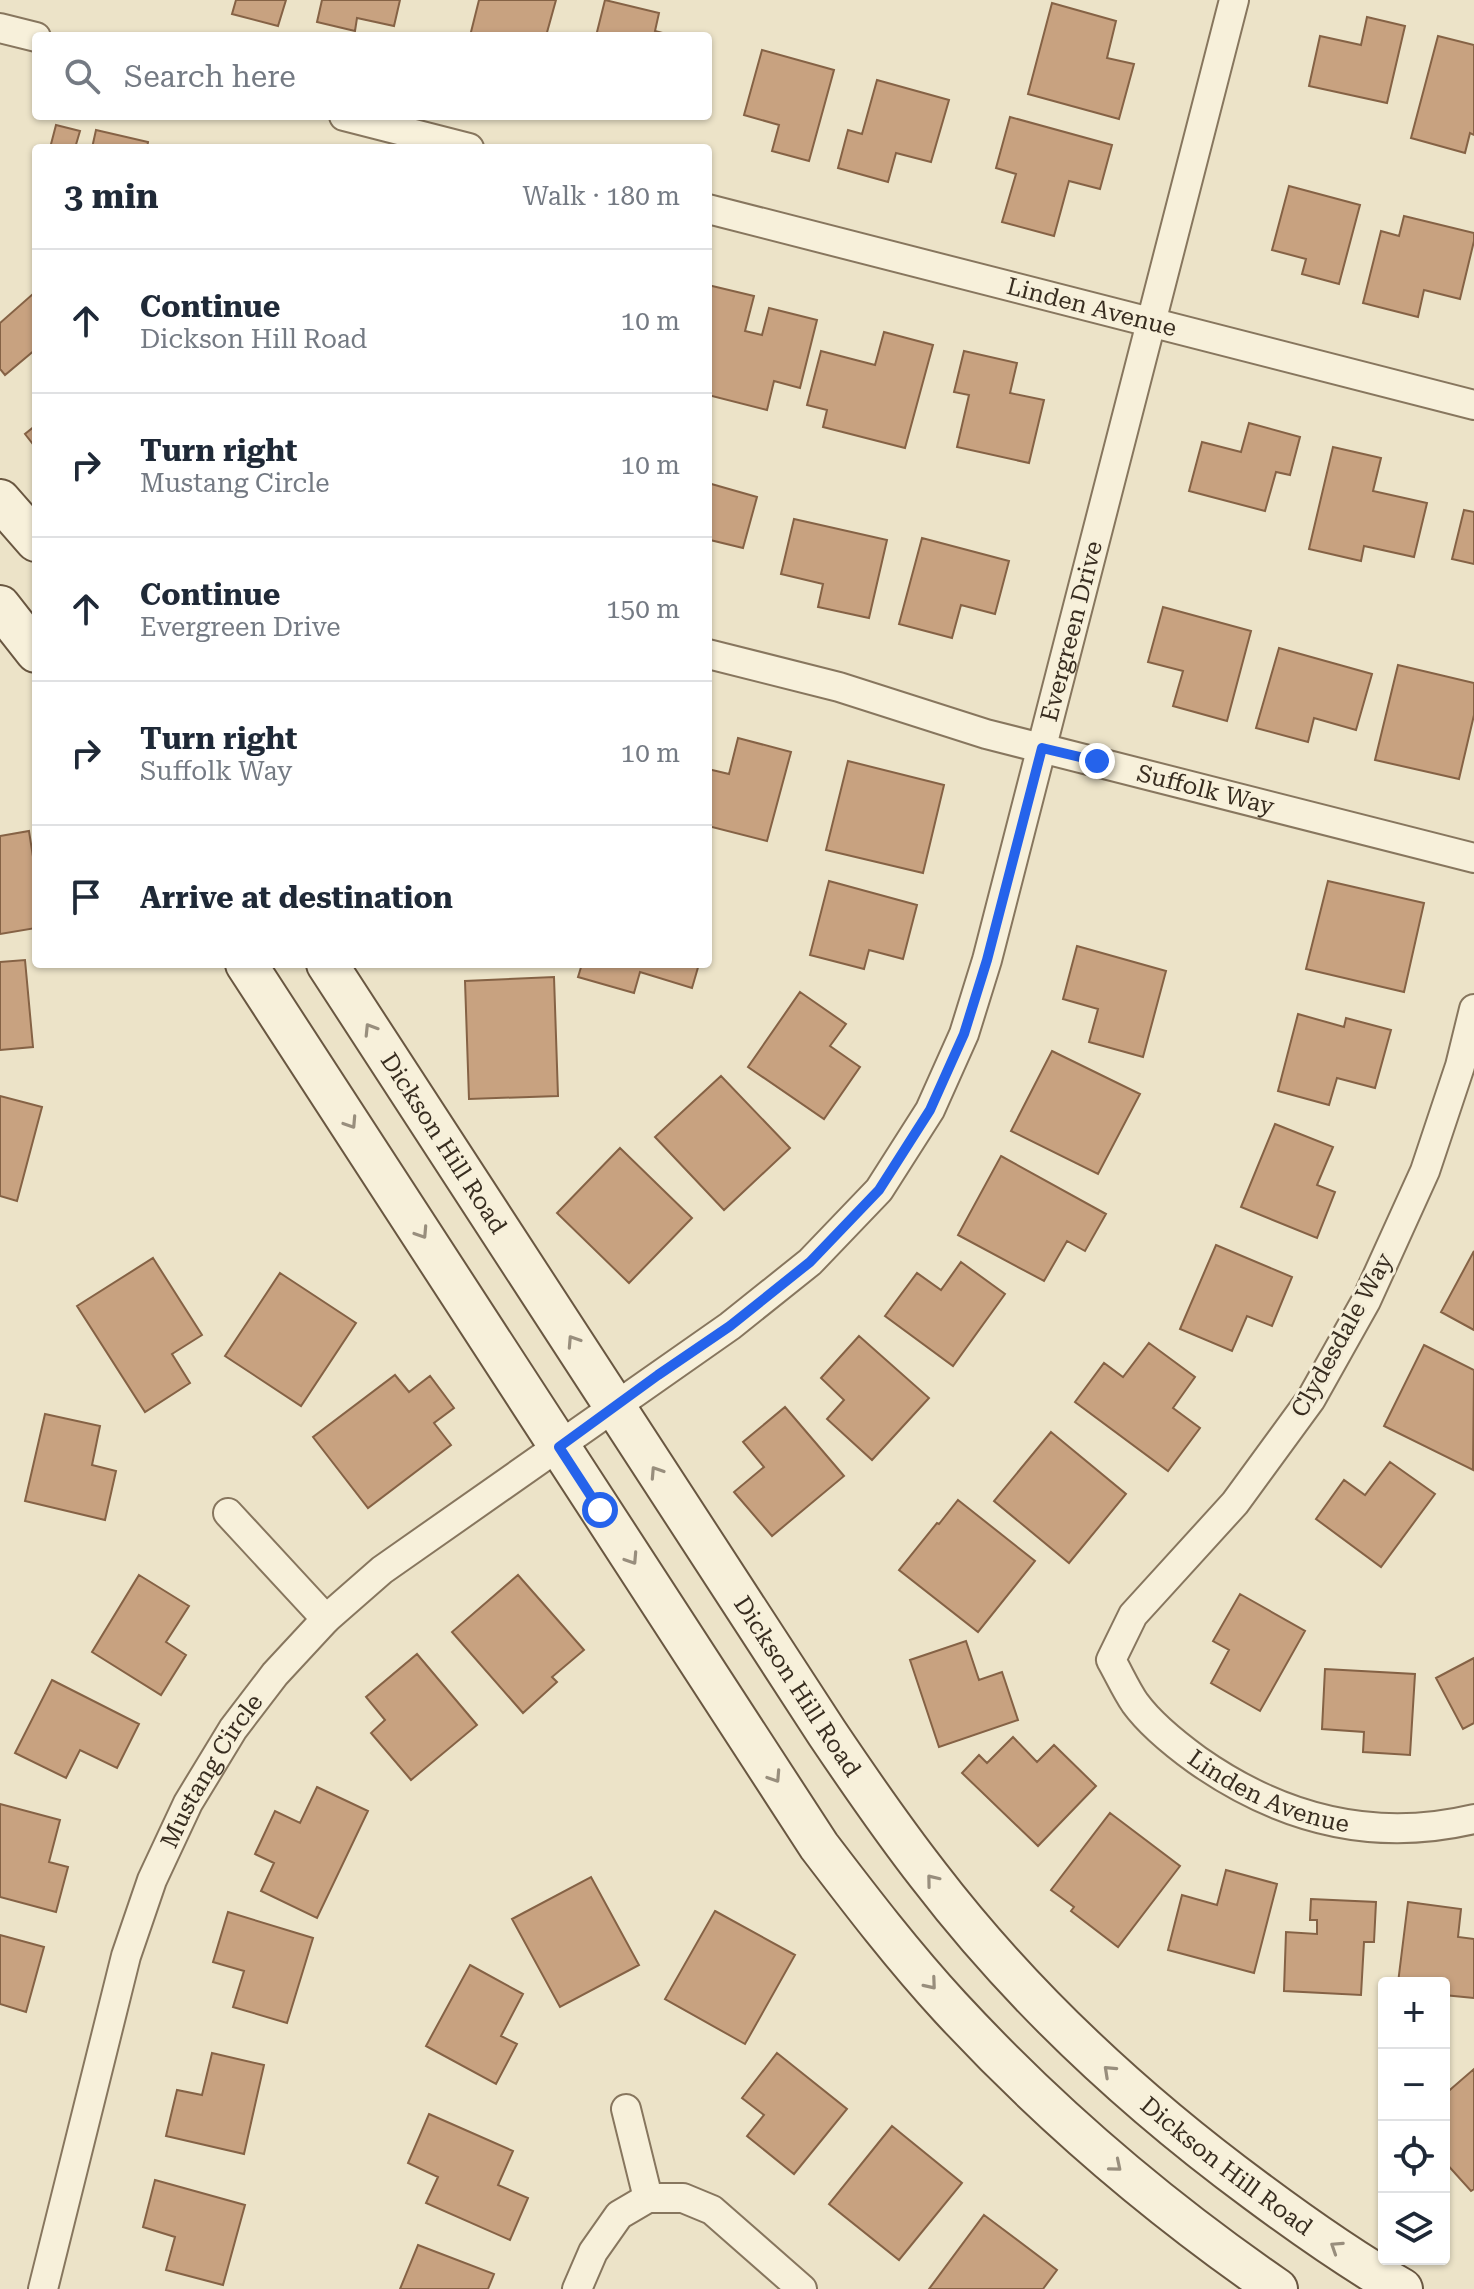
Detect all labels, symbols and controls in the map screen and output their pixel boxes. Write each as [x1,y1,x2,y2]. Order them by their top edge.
search box [32,32,712,120]
icon: search [60,54,104,98]
text: Search here [124,59,296,94]
text: 3 min [64,176,159,216]
text: Walk · 180 m [522,181,680,211]
street label: Linden Avenue [1004,272,1180,342]
text: Continue [140,289,280,324]
icon: ahead [64,299,108,343]
text: 10 m [621,306,680,336]
text: Dickson Hill Road [140,324,367,354]
text: Turn right [140,433,297,468]
icon: right [64,443,108,487]
text: 10 m [621,450,680,480]
text: Mustang Circle [140,468,329,498]
street label: Evergreen Drive [1035,538,1108,724]
text: Continue [140,577,280,612]
icon: ahead [64,587,108,631]
text: 150 m [606,594,680,624]
text: Evergreen Drive [140,612,341,642]
text: Turn right [140,721,297,756]
icon: right [64,731,108,775]
text: 10 m [621,738,680,768]
route end [1079,743,1115,779]
text: Suffolk Way [140,756,292,786]
street label: Suffolk Way [1134,759,1278,821]
icon: arrive [64,875,108,919]
text: Arrive at destination [140,880,453,915]
one-way arrow [364,1024,379,1038]
street label: Dickson Hill Road [375,1048,513,1239]
one-way arrow [341,1114,356,1129]
one-way arrow [412,1224,427,1239]
street label: Clydesdale Way [1285,1247,1399,1422]
one-way arrow [567,1336,582,1350]
one-way arrow [651,1467,666,1481]
route start [582,1492,618,1528]
one-way arrow [622,1550,637,1565]
street label: Dickson Hill Road [728,1591,867,1782]
street label: Mustang Circle [155,1688,269,1852]
street label: Linden Avenue [1182,1744,1351,1838]
one-way arrow [765,1768,780,1782]
one-way arrow [928,1874,942,1889]
one-way arrow [921,1975,936,1989]
map controls [1378,1977,1450,2265]
button: + [1378,1977,1450,2049]
button: − [1378,2049,1450,2121]
one-way arrow [1104,2065,1118,2080]
street label: Dickson Hill Road [1135,2091,1318,2241]
button: locate [1378,2121,1450,2193]
one-way arrow [1107,2156,1121,2171]
button: layers [1378,2193,1450,2265]
one-way arrow [1330,2242,1345,2257]

